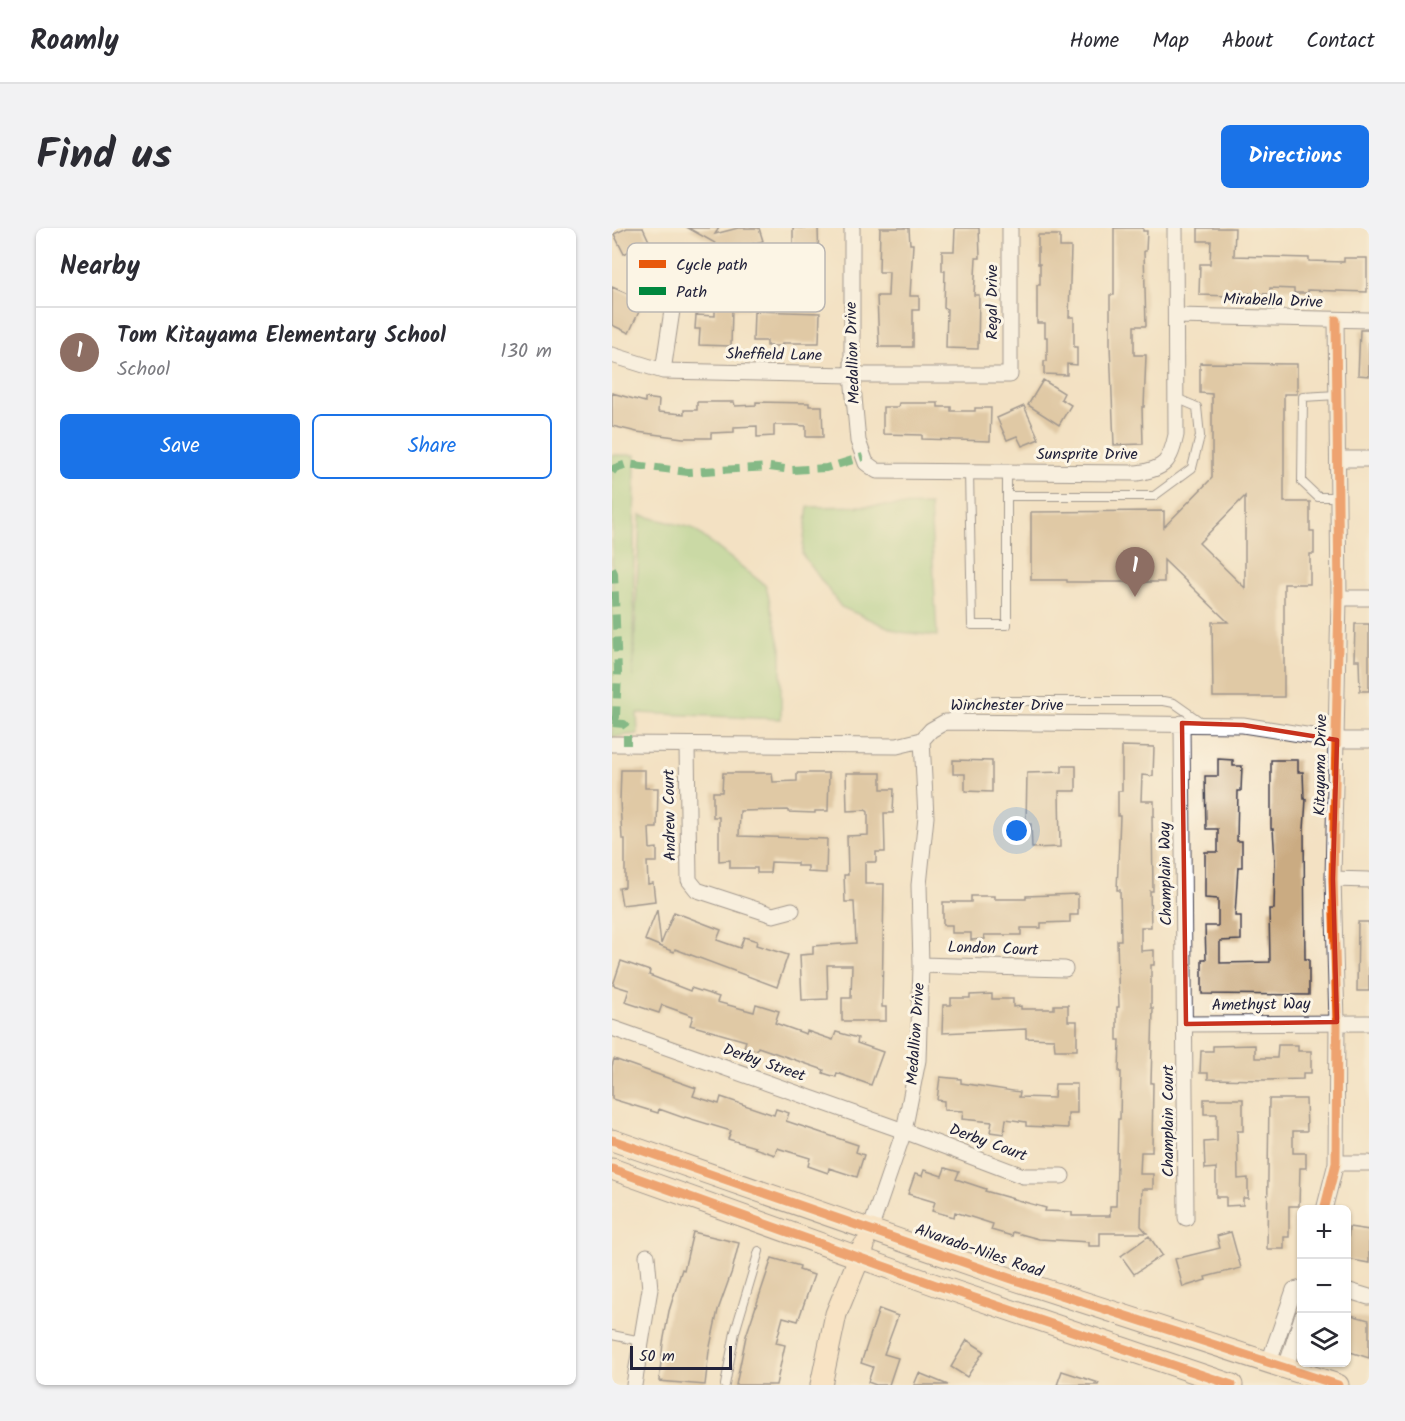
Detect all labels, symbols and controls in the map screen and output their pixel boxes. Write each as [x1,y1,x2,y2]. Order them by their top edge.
text: Roamly [30,19,119,64]
text: Home [1070,25,1119,58]
text: Map [1152,25,1189,58]
text: About [1222,25,1273,58]
text: Contact [1306,25,1375,58]
text: Find us [36,123,172,190]
button: Directions [1221,125,1369,188]
legend [627,243,825,312]
text: Nearby [60,246,140,288]
text: Cycle path [676,253,748,278]
street label: Regal Drive [980,264,1005,340]
text: Path [676,280,707,305]
street label: Mirabella Drive [1223,287,1323,315]
street label: Medallion Drive [839,301,867,405]
text: Tom Kitayama Elementary School [117,319,446,354]
text: 1 [76,336,83,368]
text: 130 m [500,336,552,368]
street label: Sheffield Lane [726,342,822,368]
text: School [117,354,170,386]
button: Save [60,414,300,479]
button: Share [312,414,552,479]
street label: Sunsprite Drive [1036,442,1138,467]
pin: 1 [1116,548,1154,597]
street label: Winchester Drive [950,693,1064,718]
street label: Kitayama Drive [1308,714,1334,816]
street label: Andrew Court [657,768,683,861]
your location [1002,816,1031,845]
street label: Champlain Way [1153,821,1179,926]
street label: London Court [947,935,1040,963]
street label: Medallion Drive [900,982,932,1086]
street label: Amethyst Way [1211,992,1311,1018]
street label: Derby Street [719,1037,809,1089]
street label: Champlain Court [1156,1064,1181,1177]
street label: Derby Court [946,1117,1031,1169]
map controls [1297,1205,1351,1367]
button: + [1297,1205,1351,1259]
street label: Alvarado-Niles Road [911,1217,1048,1285]
button: − [1297,1259,1351,1313]
button: layers [1297,1313,1351,1367]
scale bar [630,1343,732,1370]
text: 50 m [639,1344,675,1369]

